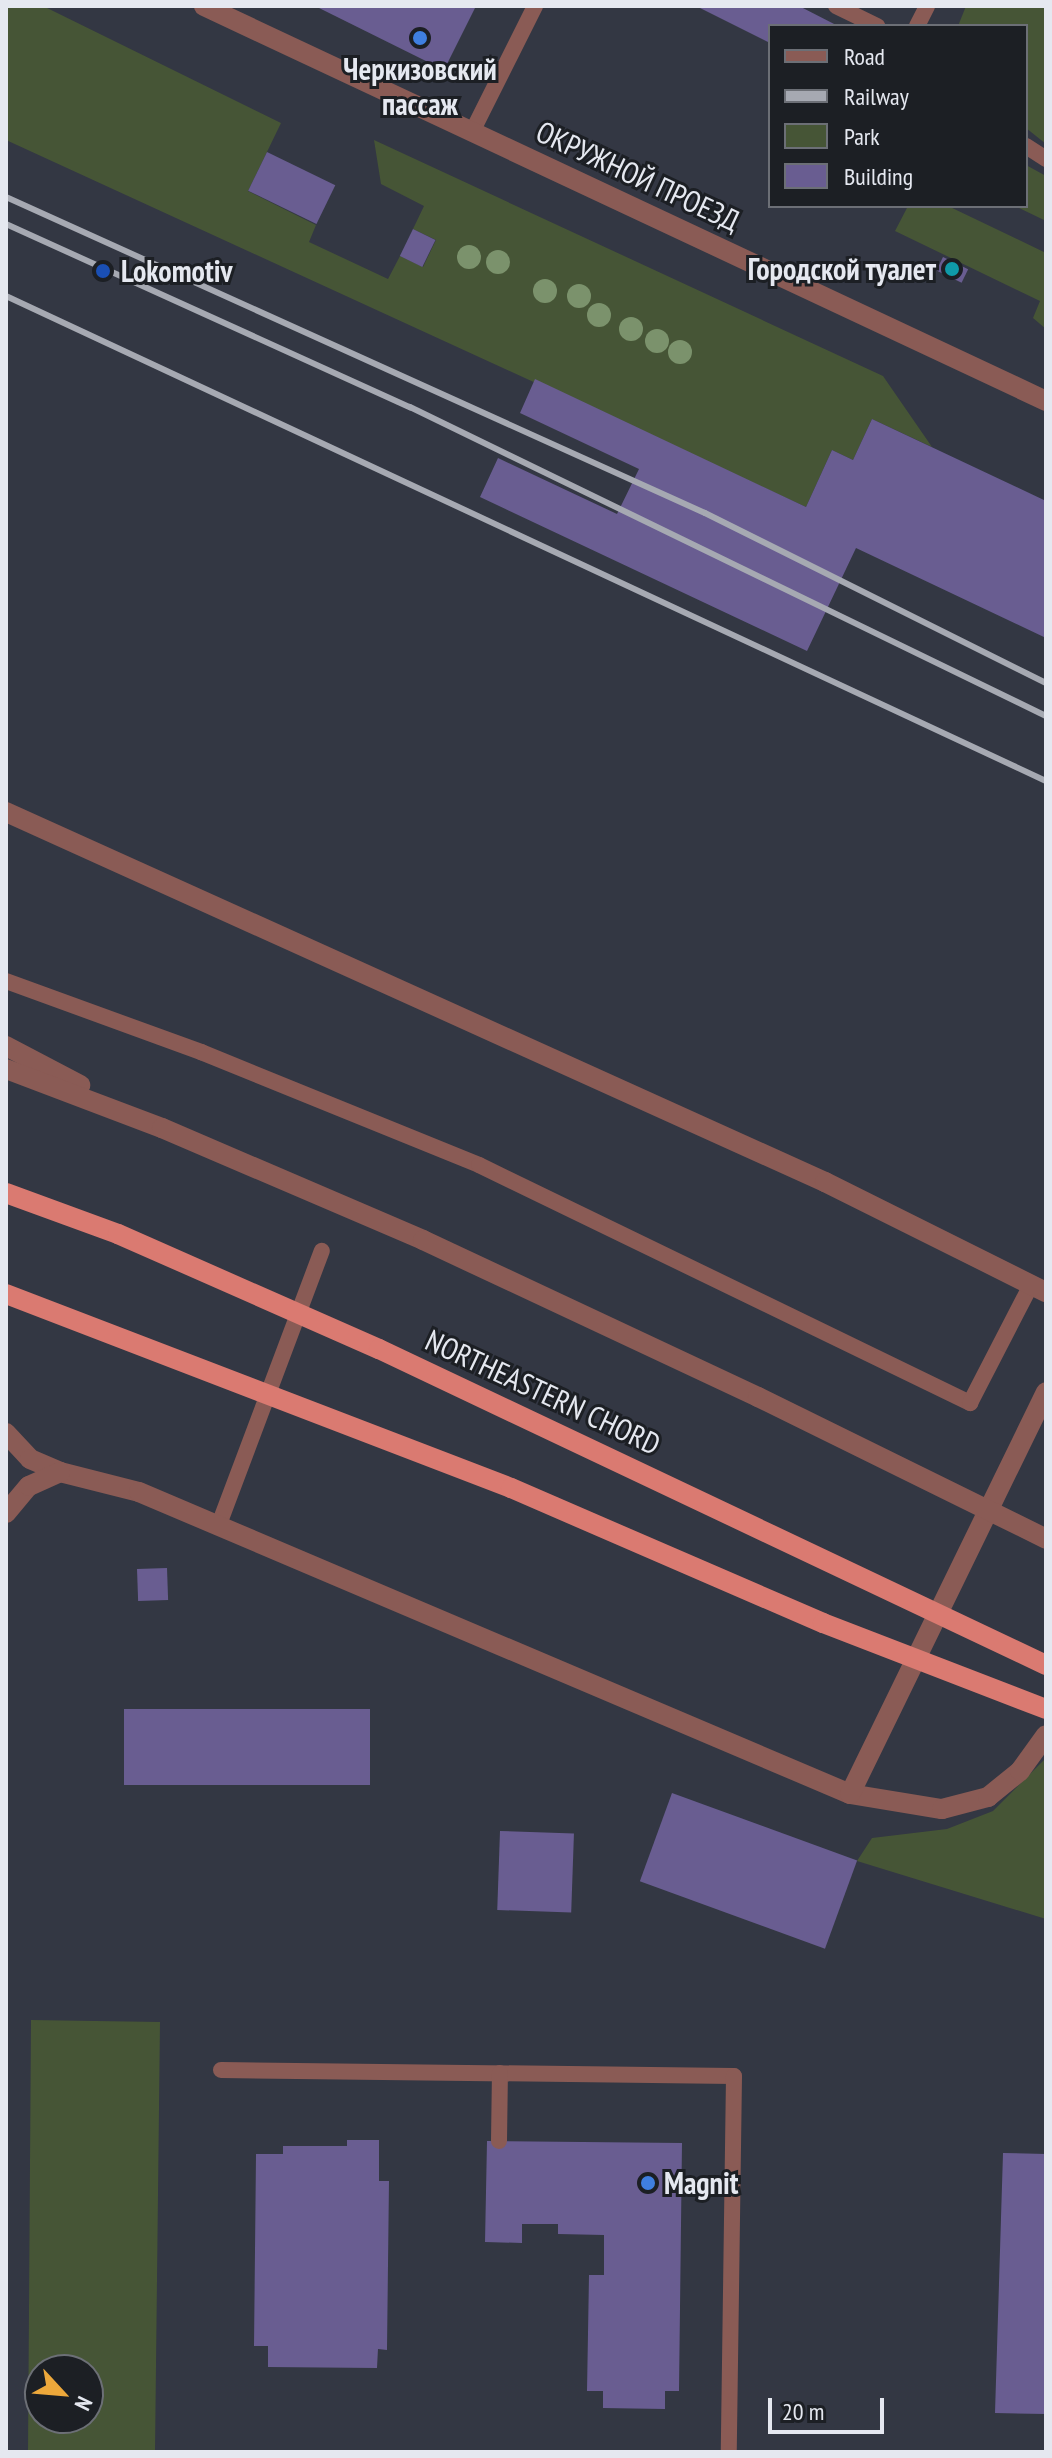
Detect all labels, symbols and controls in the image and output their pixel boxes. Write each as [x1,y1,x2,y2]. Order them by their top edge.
legend [768,24,1028,208]
marker: Черкизовский пассаж [411,29,429,47]
text: Road [844,41,885,72]
place label: Черкизовский пассаж [343,51,497,122]
text: Railway [844,81,909,112]
street label: ОКРУЖНОЙ ПРОЕЗД [531,113,745,239]
text: Park [844,121,880,152]
text: Building [844,161,913,192]
place label: Городской туалет [747,251,936,287]
place label: Lokomotiv [121,253,232,289]
marker: Lokomotiv [92,260,114,282]
marker: Городской туалет [943,260,961,278]
street label: NORTHEASTERN CHORD [420,1322,666,1462]
place label: Magnit [664,2165,739,2201]
marker: Magnit [639,2174,657,2192]
north arrow [24,2354,104,2434]
scale bar [772,2382,888,2432]
text: N [69,2392,99,2415]
text: 20 m [782,2396,824,2427]

